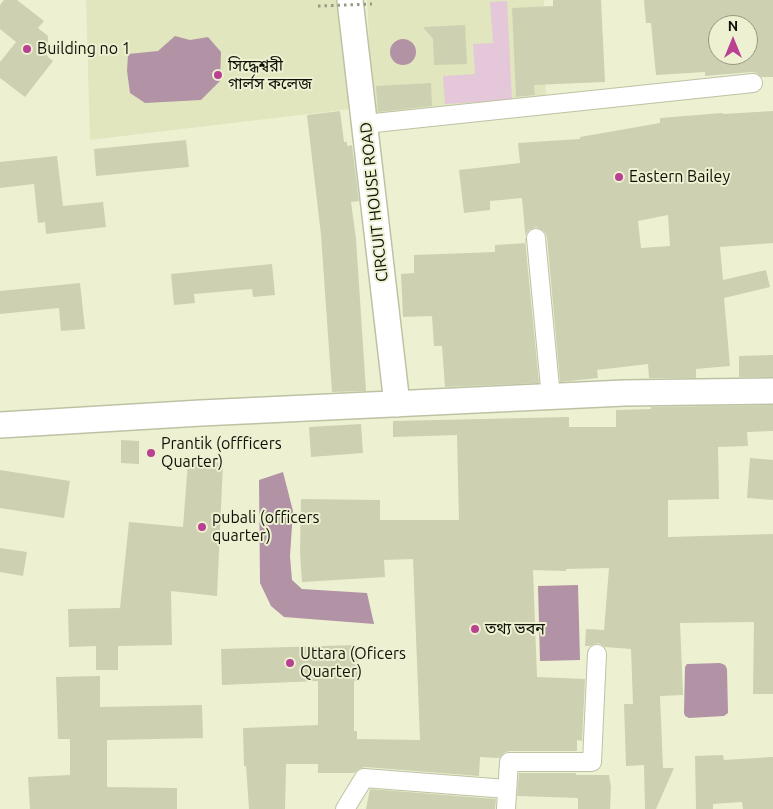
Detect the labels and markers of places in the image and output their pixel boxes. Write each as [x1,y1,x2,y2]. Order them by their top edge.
place label: Building no 1 [37,39,131,59]
marker: Building no 1 [21,43,33,55]
place label: সিদ্ধেশ্বরী গার্লস কলেজ [228,56,312,94]
marker: সিদ্ধেশ্বরী গার্লস কলেজ [212,69,224,81]
place label: Eastern Bailey [629,167,730,187]
marker: Eastern Bailey [613,171,625,183]
place label: Prantik (offficers Quarter) [161,434,282,472]
marker: Prantik (offficers Quarter) [145,447,157,459]
place label: pubali (officers quarter) [212,508,319,546]
marker: pubali (officers quarter) [196,521,208,533]
place label: তথ্য ভবন [485,619,545,639]
marker: তথ্য ভবন [469,623,481,635]
place label: Uttara (Oficers Quarter) [300,644,406,682]
marker: Uttara (Oficers Quarter) [284,657,296,669]

